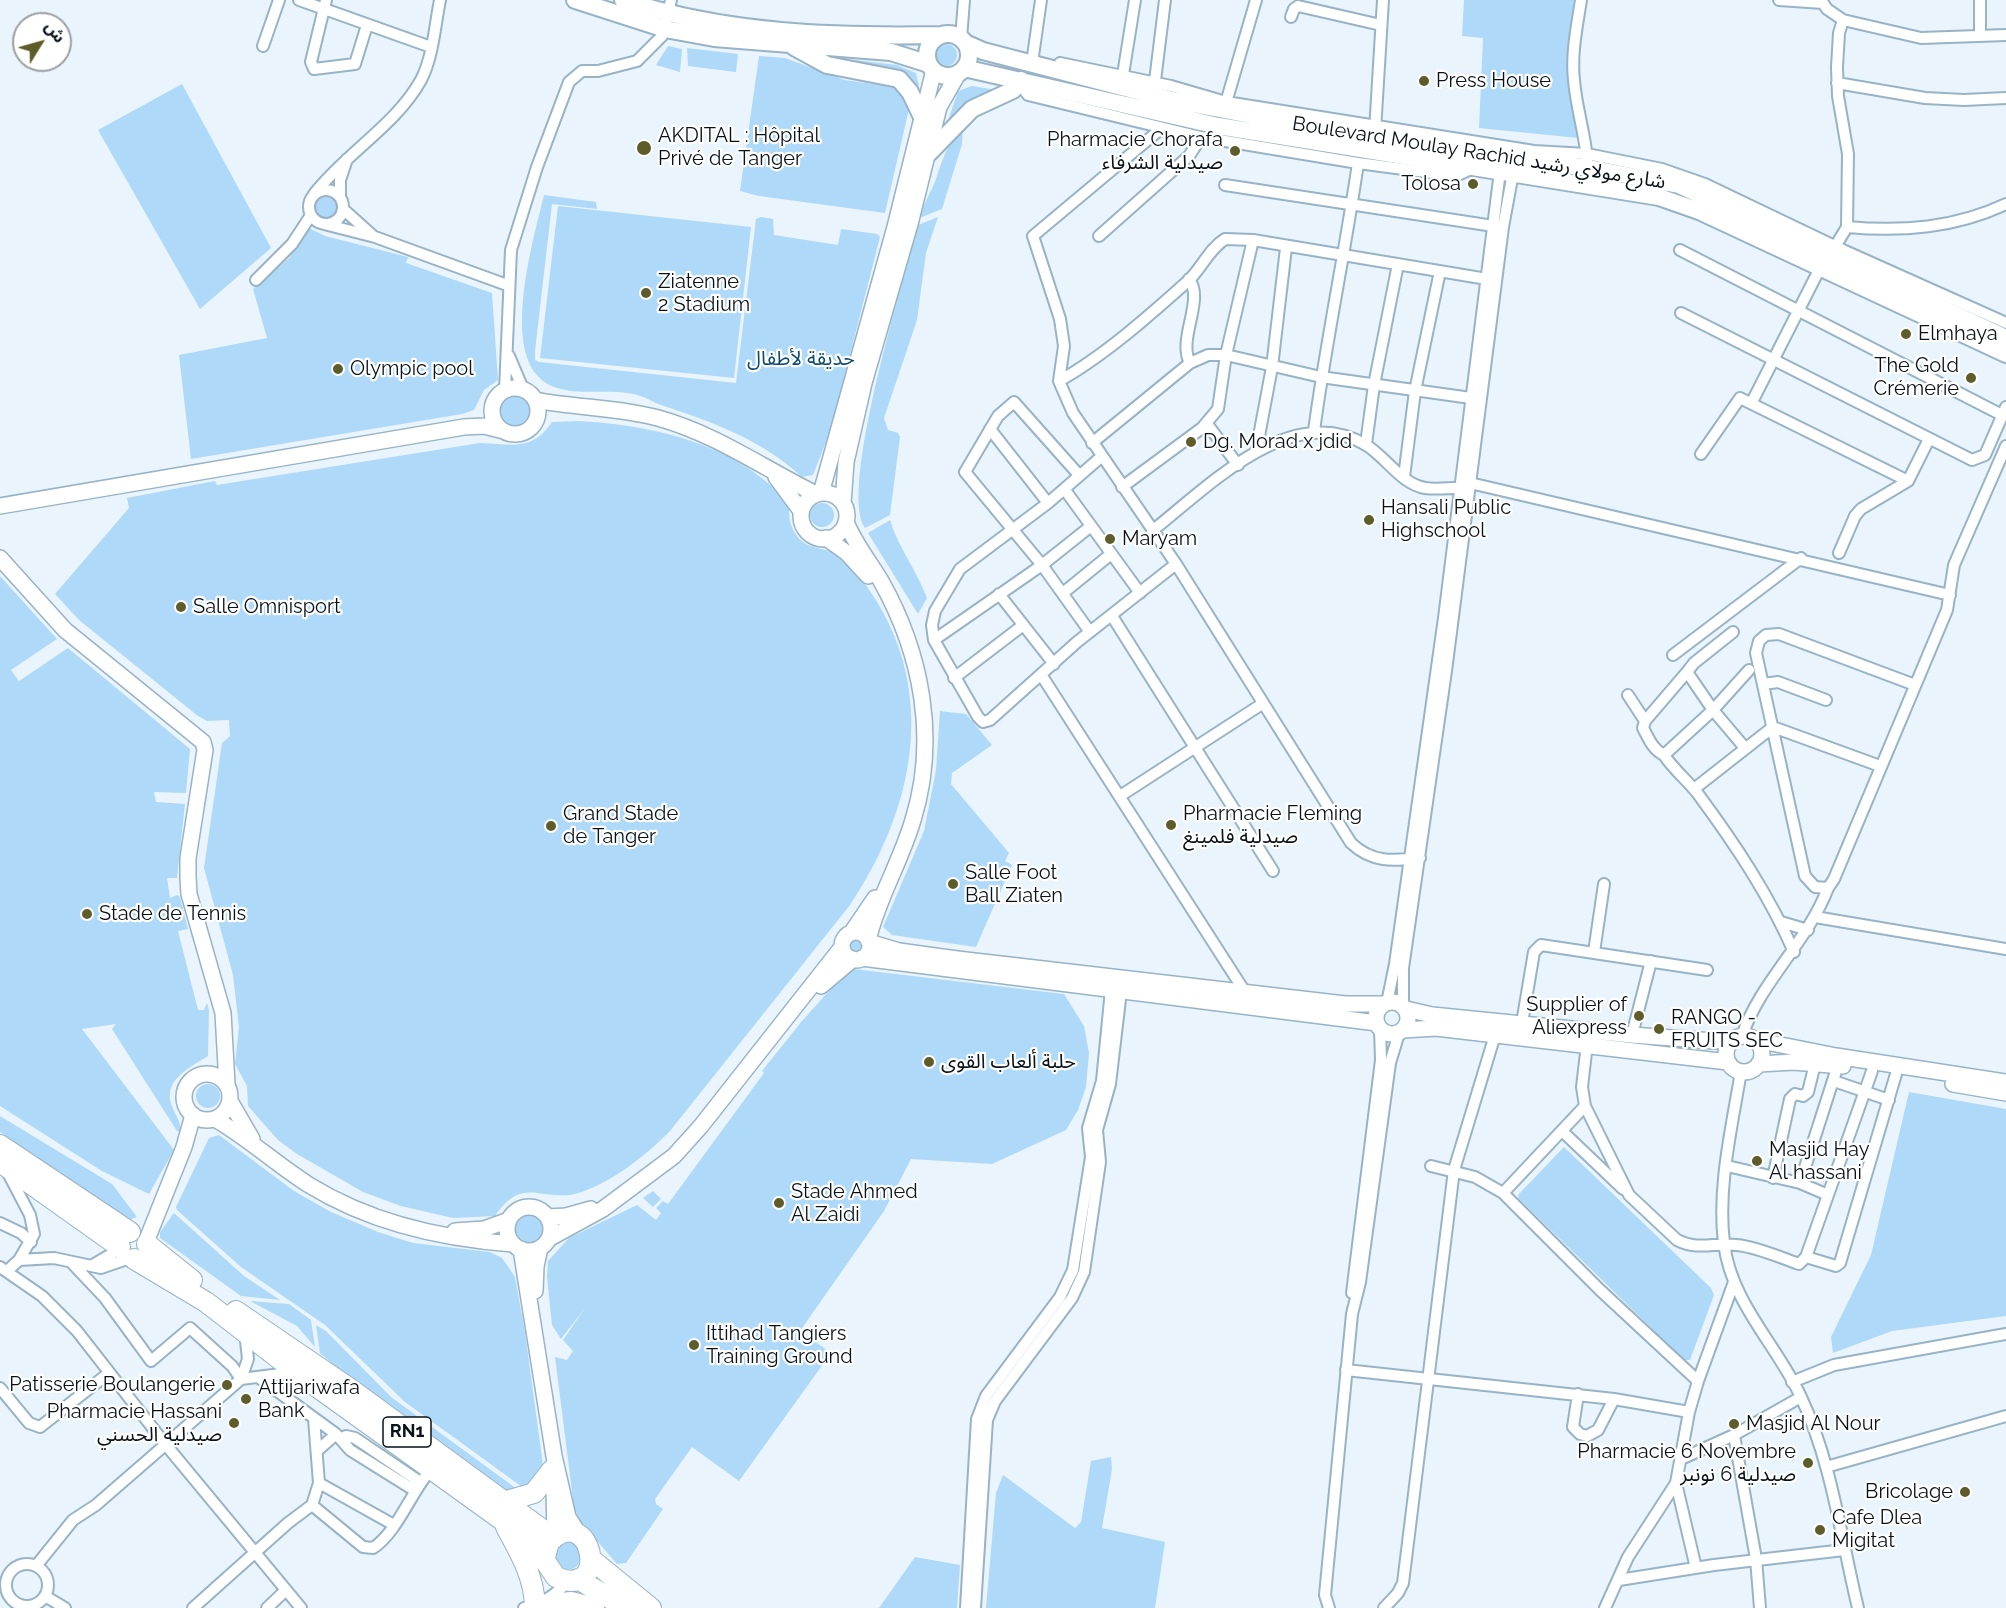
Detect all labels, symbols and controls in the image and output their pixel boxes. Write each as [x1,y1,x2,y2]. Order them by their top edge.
north arrow [12,12,72,72]
text: ش [41,18,69,47]
place label: Press House [1436,69,1551,93]
marker: Press House [1417,74,1431,88]
street label: Boulevard Moulay Rachid شارع مولاي رشيد [1291,112,1667,194]
place label: AKDITAL : Hôpital Privé de Tanger [658,124,820,171]
place label: Pharmacie Chorafa صيدلية الشرفاء [1047,128,1223,175]
marker: AKDITAL : Hôpital Privé de Tanger [635,139,653,157]
marker: Pharmacie Chorafa صيدلية الشرفاء [1228,144,1242,158]
place label: Tolosa [1401,172,1461,196]
marker: Tolosa [1466,177,1480,191]
place label: Ziatenne 2 Stadium [658,270,750,317]
marker: Ziatenne 2 Stadium [639,286,653,300]
place label: Elmhaya [1918,322,1998,346]
marker: Elmhaya [1899,327,1913,341]
park label: حديقة لأطفال [747,347,855,371]
place label: The Gold Crémerie [1874,354,1959,401]
place label: Olympic pool [350,357,474,381]
marker: Olympic pool [331,362,345,376]
marker: The Gold Crémerie [1964,371,1978,385]
place label: Dg. Morad x jdid [1203,430,1352,454]
marker: Dg. Morad x jdid [1184,435,1198,449]
place label: Hansali Public Highschool [1381,496,1511,543]
marker: Hansali Public Highschool [1362,513,1376,527]
place label: Maryam [1122,527,1197,551]
marker: Maryam [1103,532,1117,546]
place label: Salle Omnisport [193,595,341,619]
marker: Salle Omnisport [174,600,188,614]
place label: Grand Stade de Tanger [563,802,678,849]
place label: Pharmacie Fleming صيدلية فلمينغ [1183,802,1362,849]
marker: Pharmacie Fleming صيدلية فلمينغ [1164,818,1178,832]
marker: Grand Stade de Tanger [544,819,558,833]
place label: Salle Foot Ball Ziaten [965,861,1063,908]
marker: Salle Foot Ball Ziaten [946,877,960,891]
place label: Stade de Tennis [99,902,246,926]
marker: Stade de Tennis [80,907,94,921]
place label: Supplier of Aliexpress [1526,993,1627,1040]
place label: RANGO - FRUITS SEC [1671,1006,1783,1053]
marker: Supplier of Aliexpress [1632,1009,1646,1023]
marker: RANGO - FRUITS SEC [1652,1022,1666,1036]
place label: حلبة ألعاب القوى [941,1050,1076,1074]
marker: حلبة ألعاب القوى [922,1055,936,1069]
place label: Masjid Hay Al hassani [1769,1138,1869,1185]
marker: Masjid Hay Al hassani [1750,1154,1764,1168]
place label: Stade Ahmed Al Zaidi [791,1180,918,1227]
marker: Stade Ahmed Al Zaidi [772,1196,786,1210]
place label: Ittihad Tangiers Training Ground [706,1322,853,1369]
marker: Ittihad Tangiers Training Ground [687,1338,701,1352]
place label: Patisserie Boulangerie [9,1373,215,1397]
place label: Attijariwafa Bank [258,1376,360,1423]
marker: Patisserie Boulangerie [220,1378,234,1392]
marker: Attijariwafa Bank [239,1392,253,1406]
place label: Pharmacie Hassani صيدلية الحسني [47,1400,222,1447]
place label: Masjid Al Nour [1746,1412,1881,1436]
marker: Pharmacie Hassani صيدلية الحسني [227,1416,241,1430]
road number: RN1 [383,1417,431,1447]
marker: Masjid Al Nour [1727,1417,1741,1431]
place label: Pharmacie 6 Novembre صيدلية 6 نونبر [1577,1440,1796,1487]
marker: Pharmacie 6 Novembre صيدلية 6 نونبر [1801,1456,1815,1470]
place label: Bricolage [1865,1480,1953,1504]
marker: Bricolage [1958,1485,1972,1499]
place label: Cafe Dlea Migitat [1832,1506,1922,1553]
marker: Cafe Dlea Migitat [1813,1523,1827,1537]

